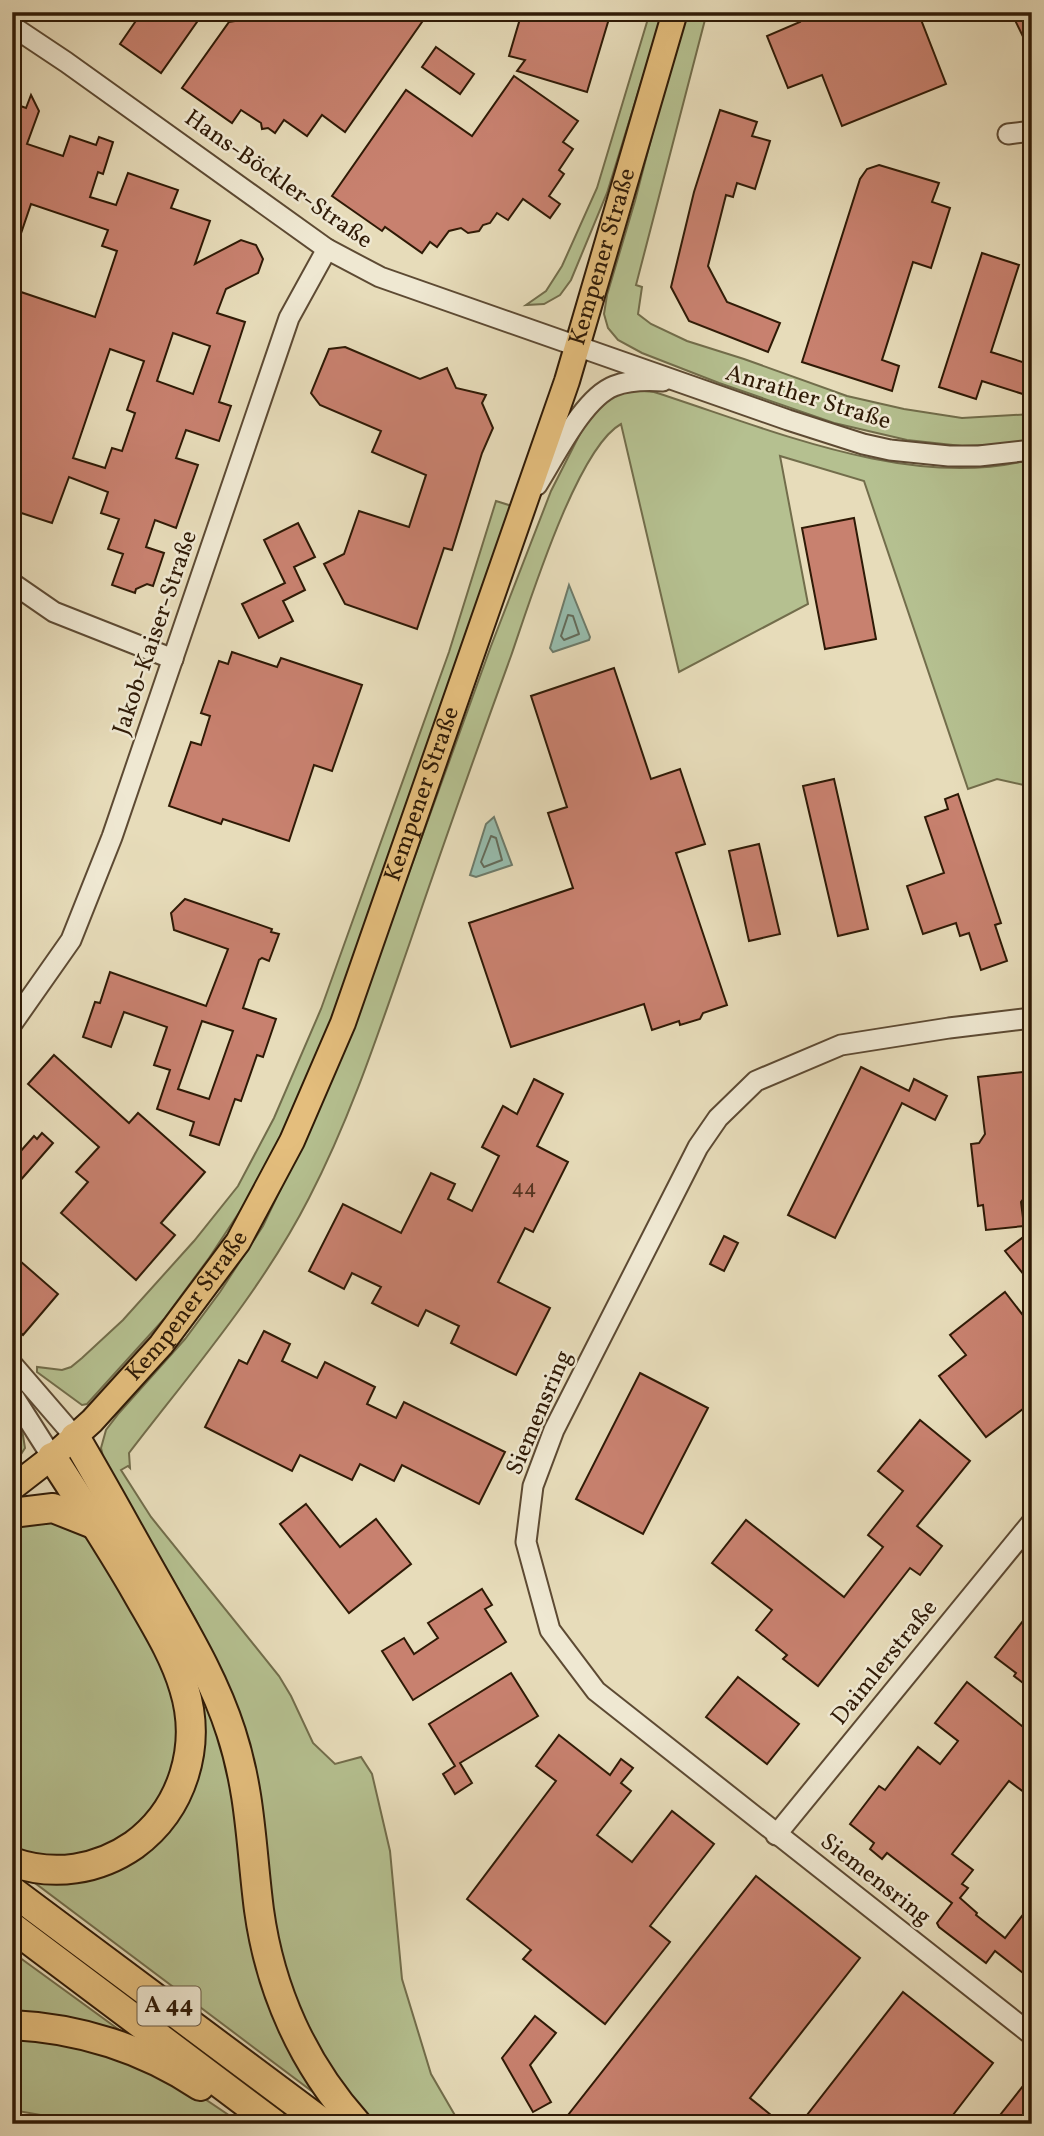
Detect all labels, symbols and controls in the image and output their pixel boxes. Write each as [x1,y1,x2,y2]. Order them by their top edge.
street label: Hans-Böckler-Straße [177,102,379,258]
street label: Kempener Straße [561,164,645,350]
street label: Anrather Straße [721,357,895,439]
street label: Jakob-Kaiser-Straße [105,526,207,740]
street label: Kempener Straße [377,702,469,886]
house number: 44 [511,1174,537,1203]
street label: Kempener Straße [118,1225,258,1389]
street label: Siemensring [498,1345,582,1481]
street label: Daimlerstraße [824,1593,946,1733]
street label: Siemensring [812,1826,938,1934]
road number: A 44 [138,1986,200,2025]

